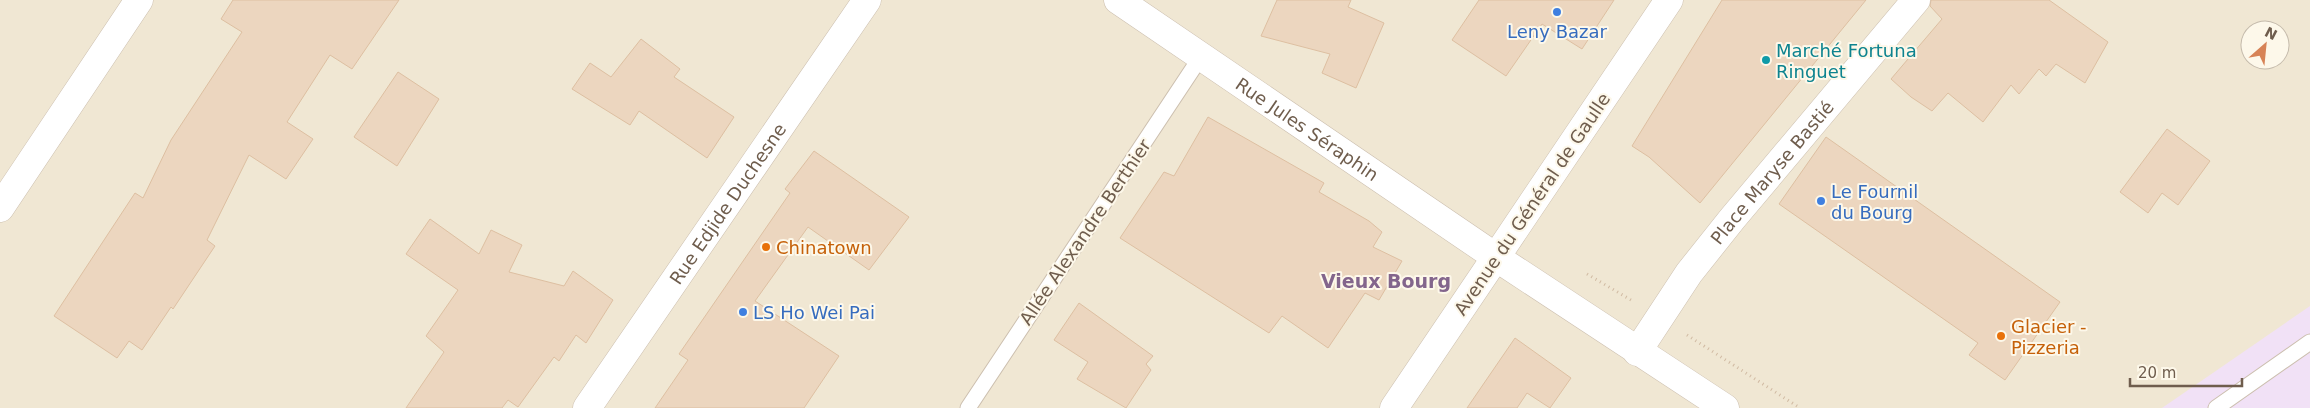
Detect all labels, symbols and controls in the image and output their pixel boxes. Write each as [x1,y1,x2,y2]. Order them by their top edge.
marker: Leny Bazar [1551,6,1563,18]
north arrow [2240,20,2290,70]
place label: Leny Bazar [1507,21,1608,42]
text: N [2262,24,2280,43]
place label: Marché Fortuna Ringuet [1776,40,1917,82]
marker: Marché Fortuna Ringuet [1760,54,1772,66]
street label: Rue Jules Séraphin [1232,73,1383,185]
street label: Avenue du Général de Gaulle [1450,89,1614,319]
street label: Place Maryse Bastié [1706,96,1838,248]
street label: Rue Edjide Duchesne [665,119,790,288]
street label: Allée Alexandre Berthier [1015,135,1155,329]
place label: Le Fournil du Bourg [1831,181,1918,223]
marker: Le Fournil du Bourg [1815,195,1827,207]
place label: Chinatown [776,237,872,258]
marker: Chinatown [760,241,772,253]
district label: Vieux Bourg [1321,270,1451,292]
place label: LS Ho Wei Pai [753,302,875,323]
marker: LS Ho Wei Pai [737,306,749,318]
place label: Glacier - Pizzeria [2011,316,2087,358]
marker: Glacier - Pizzeria [1995,330,2007,342]
scale bar [2130,356,2242,388]
text: 20 m [2138,364,2176,382]

